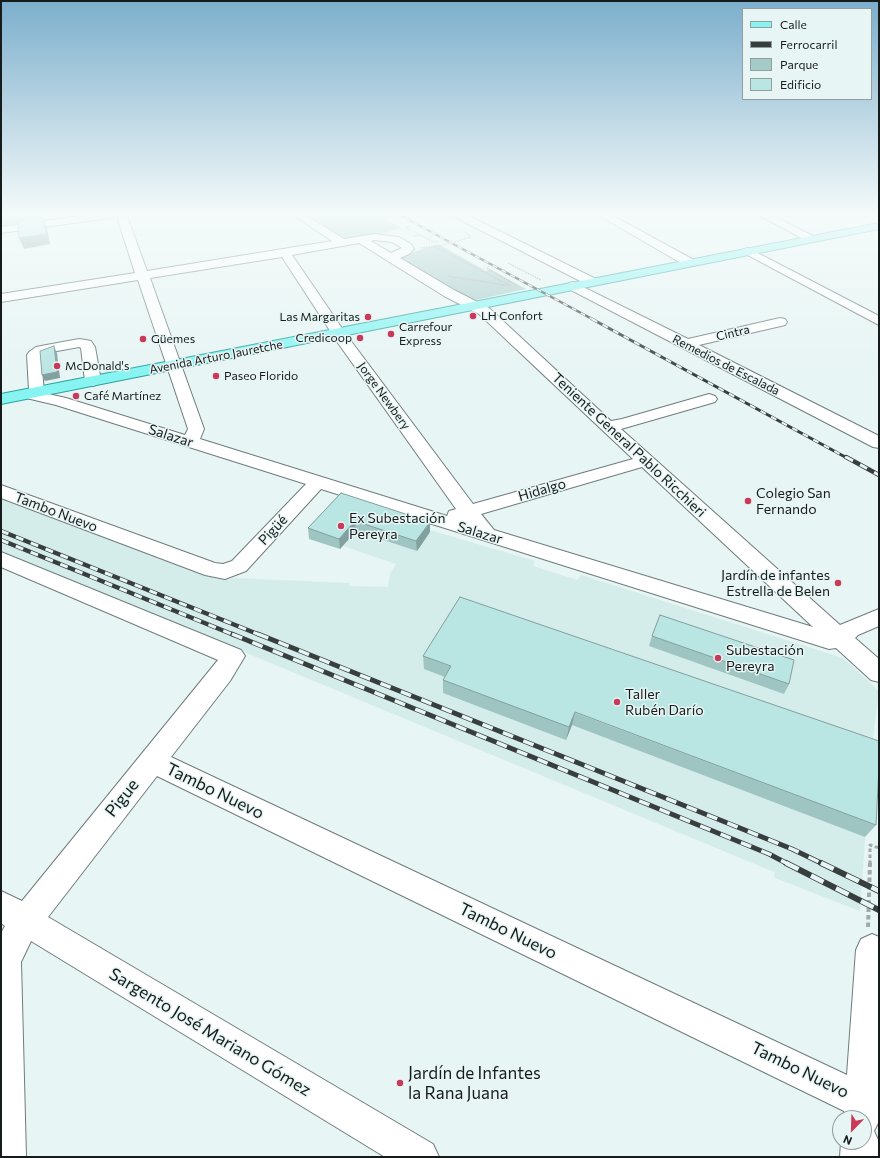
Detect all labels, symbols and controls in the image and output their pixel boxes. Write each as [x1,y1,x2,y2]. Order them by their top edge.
legend [742,8,872,100]
text: Calle [780,17,807,31]
text: Ferrocarril [780,37,837,51]
text: Parque [780,57,818,71]
text: Edificio [780,77,821,91]
place label: LH Confort [481,309,543,323]
place label: Las Margaritas [279,310,360,324]
marker: LH Confort [468,311,478,321]
marker: Las Margaritas [363,312,373,322]
place label: Carrefour Express [399,320,452,348]
street label: Cintra [715,322,751,344]
marker: Carrefour Express [386,329,396,339]
place label: Credicoop [295,331,352,345]
place label: Güemes [151,332,195,346]
street label: Remedios de Escalada [670,332,782,398]
marker: Credicoop [355,333,365,343]
marker: Güemes [138,334,148,344]
street label: Avenida Arturo Jauretche [148,337,284,377]
place label: McDonald's [65,359,129,373]
street label: Jorge Newbery [355,360,413,432]
marker: McDonald's [52,361,62,371]
place label: Paseo Florido [224,369,298,383]
street label: Teniente General Pablo Ricchieri [549,369,709,521]
marker: Paseo Florido [211,371,221,381]
place label: Café Martínez [84,389,161,403]
marker: Café Martínez [71,391,81,401]
street label: Salazar [146,421,196,451]
street label: Hidalgo [516,475,568,505]
place label: Colegio San Fernando [756,485,831,518]
street label: Tambo Nuevo [12,488,100,536]
marker: Colegio San Fernando [743,496,753,506]
place label: Ex Subestación Pereyra [349,510,445,542]
street label: Pigüé [255,511,291,549]
street label: Salazar [455,518,505,548]
marker: Ex Subestación Pereyra [336,521,346,531]
place label: Jardín de infantes Estrella de Belen [721,567,830,600]
marker: Jardín de infantes Estrella de Belen [833,578,843,588]
place label: Subestación Pereyra [726,642,804,674]
marker: Subestación Pereyra [713,653,723,663]
place label: Taller Rubén Darío [625,686,704,718]
marker: Taller Rubén Darío [612,697,622,707]
street label: Tambo Nuevo [163,759,267,823]
street label: Pigue [101,775,143,821]
street label: Tambo Nuevo [456,899,560,963]
street label: Sargento José Mariano Gómez [105,964,315,1100]
street label: Tambo Nuevo [748,1038,852,1102]
place label: Jardín de Infantes la Rana Juana [408,1063,541,1103]
marker: Jardín de Infantes la Rana Juana [395,1078,405,1088]
north arrow [832,1110,872,1150]
text: N [841,1133,854,1148]

